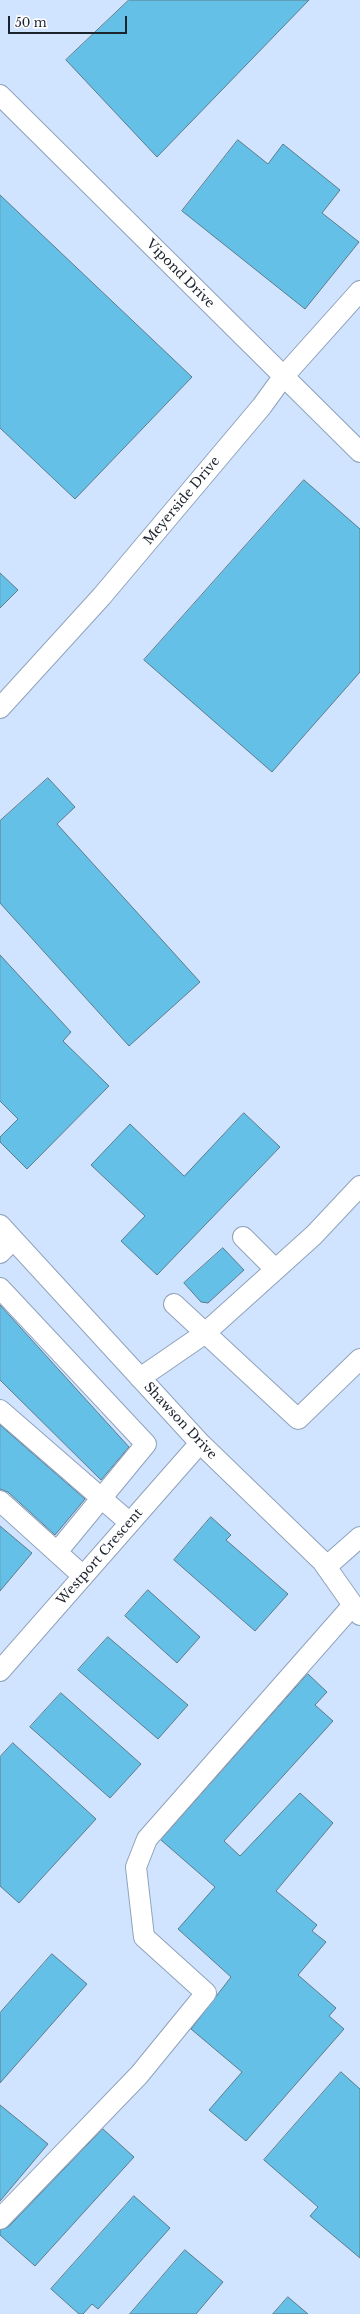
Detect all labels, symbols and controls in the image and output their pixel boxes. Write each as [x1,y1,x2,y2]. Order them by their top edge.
scale bar [10,8,129,34]
text: 50 m [15,15,47,30]
street label: Vipond Drive [143,237,217,311]
street label: Meyerside Drive [141,454,223,548]
street label: Shawson Drive [140,1379,220,1463]
street label: Westport Crescent [54,1506,146,1608]

